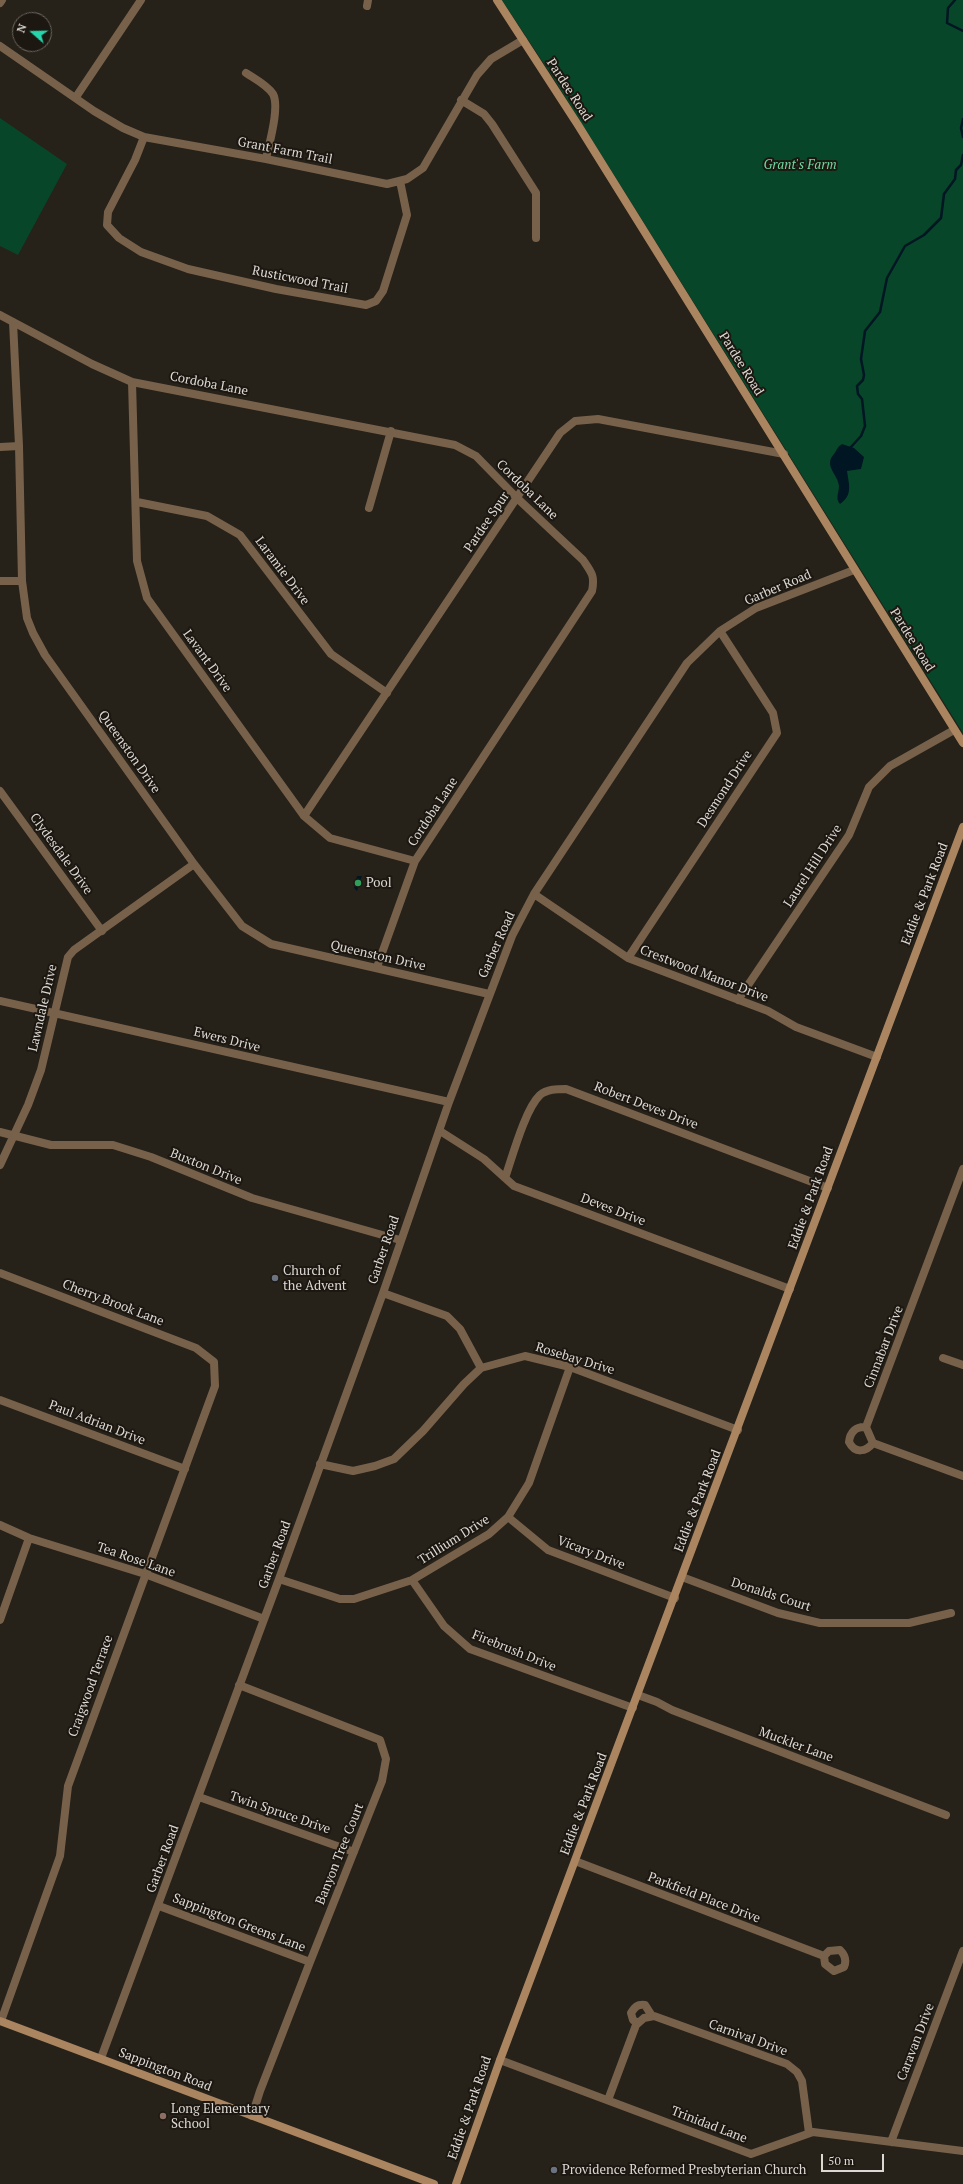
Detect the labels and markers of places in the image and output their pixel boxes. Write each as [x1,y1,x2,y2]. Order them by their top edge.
place label: Pool [366,875,392,891]
marker: Pool [353,878,363,888]
place label: Church of the Advent [283,1263,347,1294]
marker: Church of the Advent [270,1273,280,1283]
place label: Long Elementary School [171,2101,270,2132]
marker: Long Elementary School [158,2111,168,2121]
place label: Providence Reformed Presbyterian Church [562,2162,806,2178]
marker: Providence Reformed Presbyterian Church [549,2165,559,2175]

